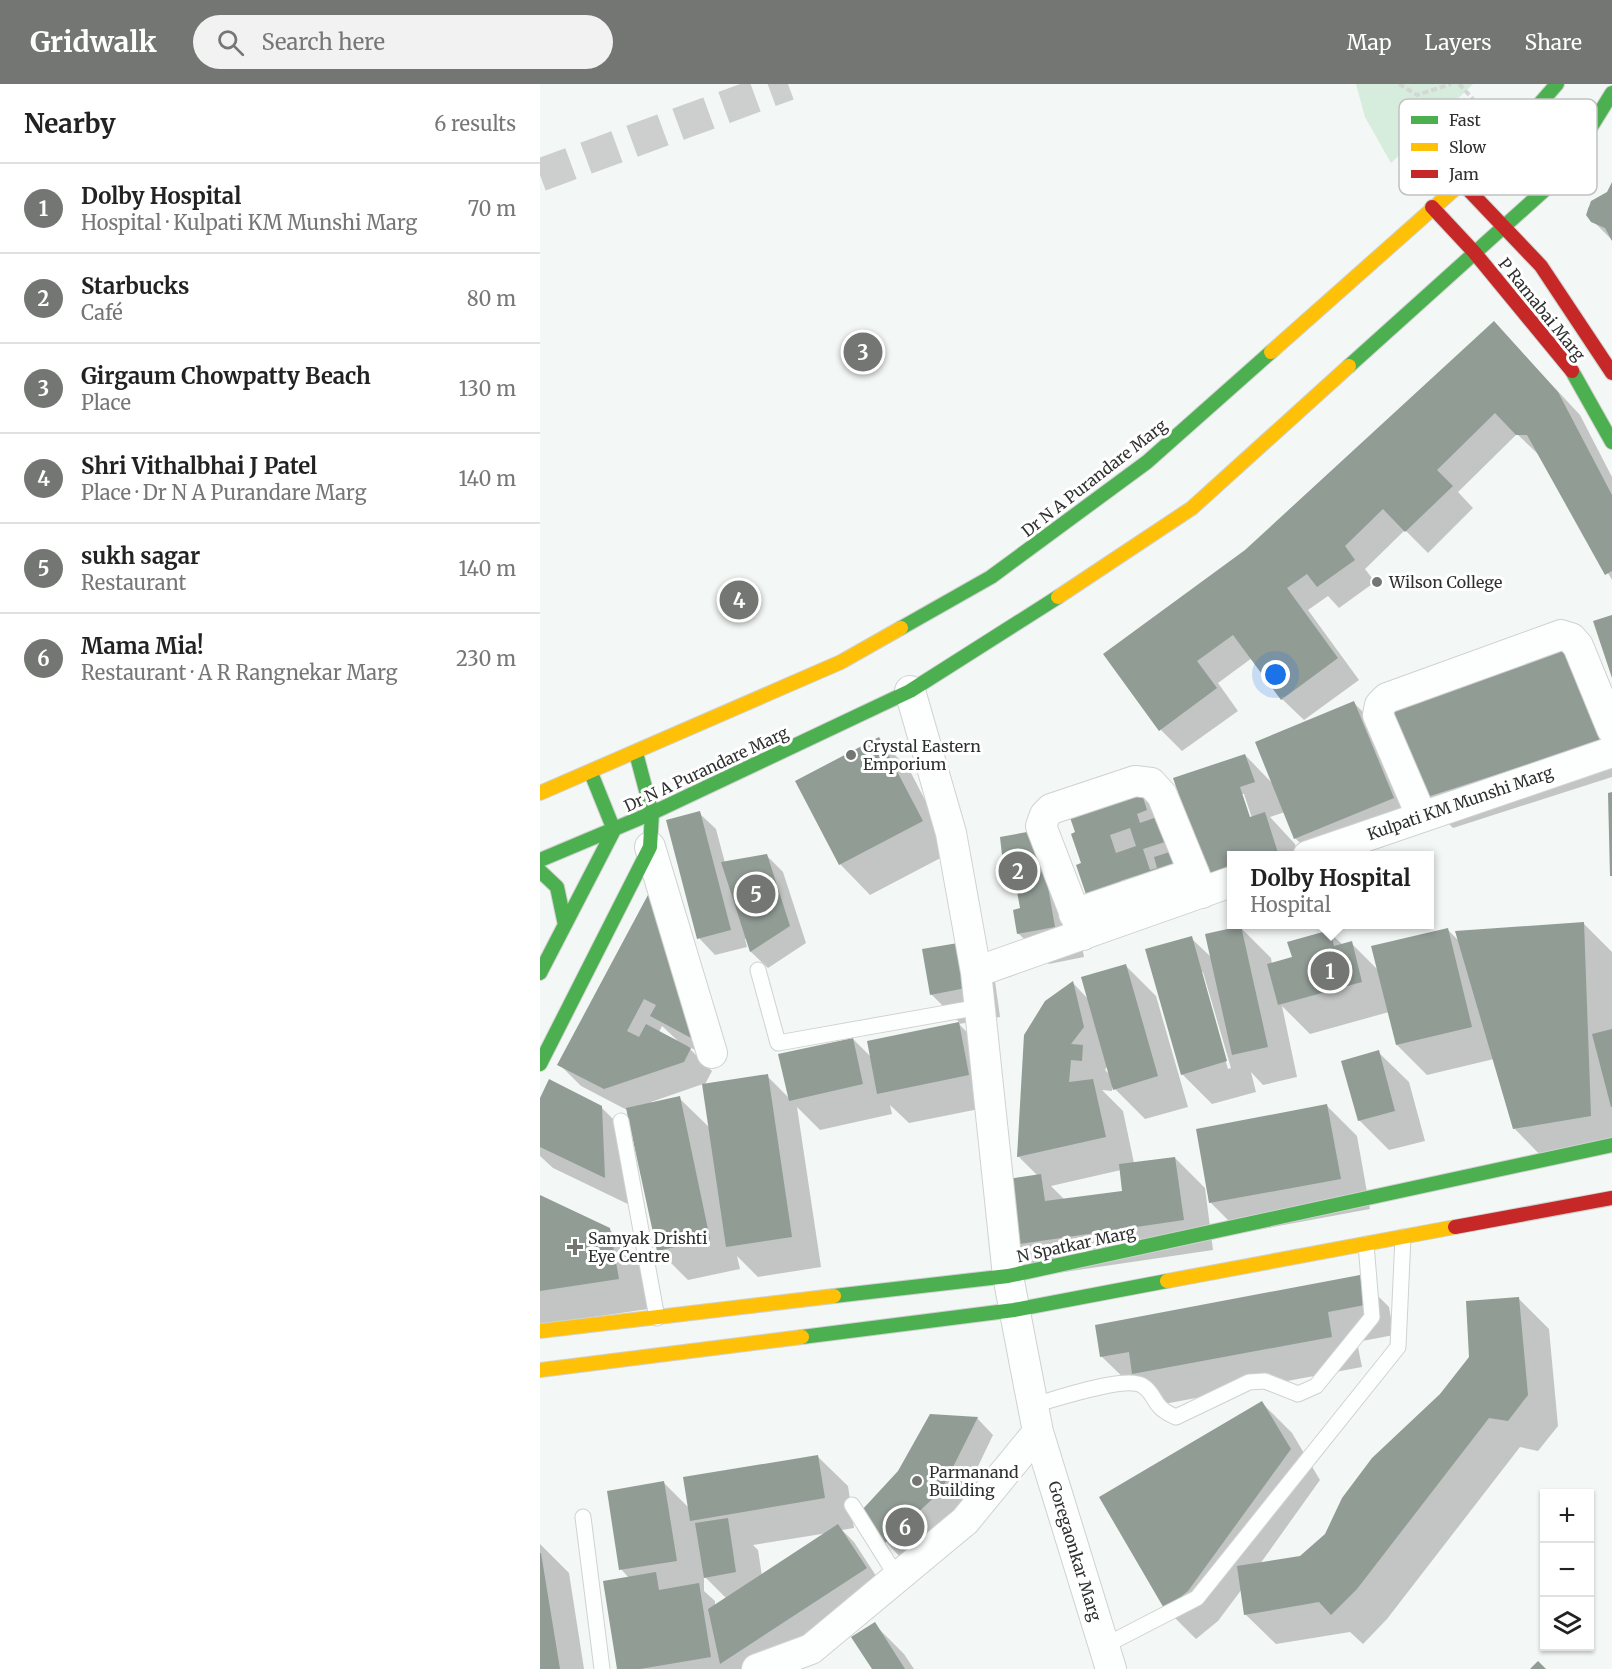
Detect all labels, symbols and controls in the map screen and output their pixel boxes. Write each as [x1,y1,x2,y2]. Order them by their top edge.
search box [193,15,613,69]
text: Gridwalk [30,24,157,60]
icon: search [214,26,247,59]
text: Search here [262,28,385,56]
text: Map [1347,29,1392,56]
text: Layers [1425,29,1492,56]
text: Share [1525,29,1582,56]
legend [1399,99,1597,195]
text: Nearby [24,107,116,140]
text: Fast [1449,110,1482,130]
text: 6 results [434,111,516,136]
text: Slow [1449,137,1487,157]
text: Jam [1448,164,1479,184]
text: Dolby Hospital [81,182,241,210]
text: 1 [39,196,48,221]
text: 70 m [468,196,516,221]
text: Hospital · Kulpati KM Munshi Marg [81,210,417,235]
street label: P Ramabai Marg [1494,254,1590,365]
text: Starbucks [81,272,189,300]
text: 2 [38,286,49,311]
text: 80 m [467,286,516,311]
text: Café [81,300,123,325]
pin: 3 [844,330,882,374]
text: Girgaum Chowpatty Beach [81,362,371,390]
text: 3 [38,376,49,401]
text: 130 m [459,376,516,401]
text: Place [81,390,131,415]
street label: Dr N A Purandare Marg [1017,415,1171,541]
text: Shri Vithalbhai J Patel [81,452,317,480]
text: 4 [37,466,50,491]
text: 140 m [459,466,516,491]
text: Place · Dr N A Purandare Marg [81,480,367,505]
text: sukh sagar [81,542,200,570]
text: 5 [38,556,49,581]
text: 140 m [459,556,516,581]
text: Restaurant [81,570,186,595]
place label: Wilson College [1388,572,1502,592]
marker: Wilson College [1370,575,1384,589]
pin: 4 [720,578,758,622]
text: Mama Mia! [81,632,204,660]
text: 6 [37,646,50,671]
text: 230 m [456,646,516,671]
text: Restaurant · A R Rangnekar Marg [81,660,398,685]
your location [1261,660,1290,689]
street label: Dr N A Purandare Marg [621,722,792,816]
place label: Crystal Eastern Emporium [863,736,981,774]
marker: Crystal Eastern Emporium [844,748,858,762]
street label: Kulpati KM Munshi Marg [1364,762,1556,844]
pin: 2 [998,848,1038,894]
popup [1227,851,1434,929]
text: Dolby Hospital [1250,864,1411,892]
pin: 5 [736,872,776,916]
text: Hospital [1250,892,1331,917]
pin: 1 [1310,948,1350,994]
street label: N Spatkar Marg [1015,1222,1137,1266]
place label: Samyak Drishti Eye Centre [588,1228,707,1266]
marker: Samyak Drishti Eye Centre [566,1238,584,1256]
place label: Parmanand Building [929,1462,1019,1500]
marker: Parmanand Building [910,1474,924,1488]
street label: Goregaonkar Marg [1044,1479,1106,1624]
map controls [1540,1489,1594,1651]
button: + [1540,1489,1594,1543]
pin: 6 [886,1504,925,1550]
button: − [1540,1543,1594,1597]
button: layers [1540,1597,1594,1651]

